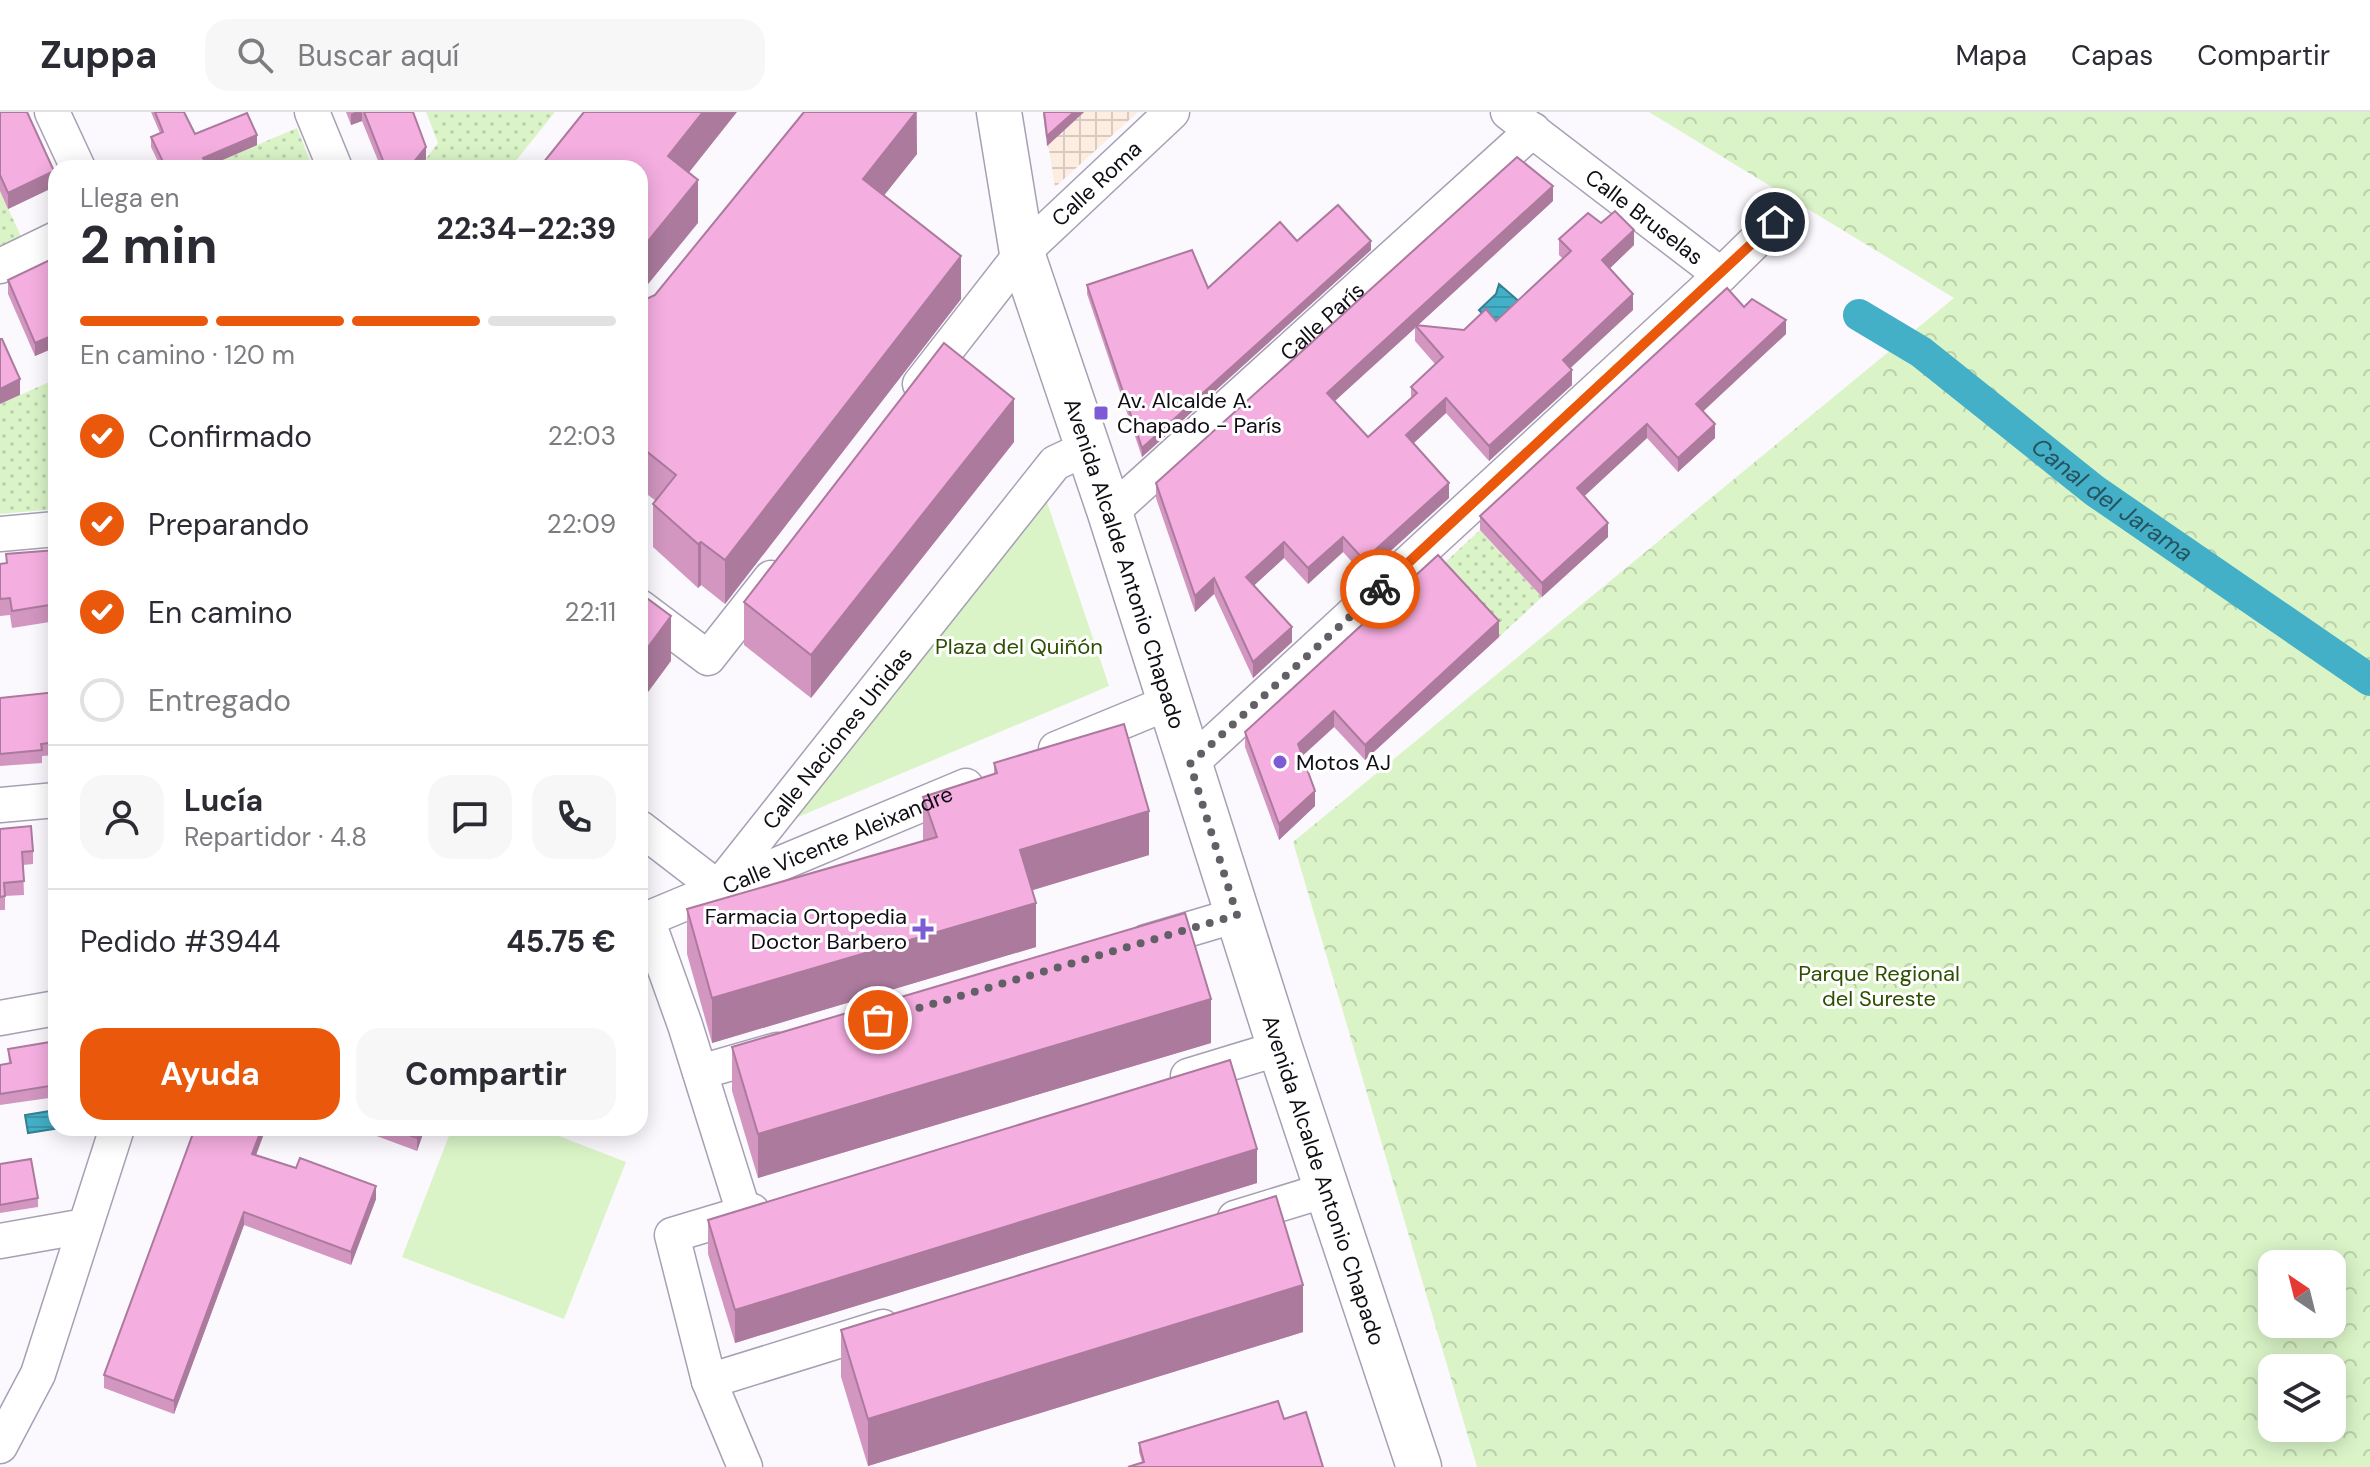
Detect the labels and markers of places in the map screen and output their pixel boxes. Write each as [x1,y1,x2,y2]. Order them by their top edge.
pin [1741,188,1809,256]
place label: Av. Alcalde A. Chapado - París [1117,386,1282,440]
marker: Av. Alcalde A. Chapado - París [1092,404,1110,422]
place label: Motos AJ [1296,748,1391,777]
marker: Motos AJ [1271,753,1289,771]
place label: Farmacia Ortopedia Doctor Barbero [705,902,907,956]
marker: Farmacia Ortopedia Doctor Barbero [914,920,932,938]
pin [844,986,912,1054]

